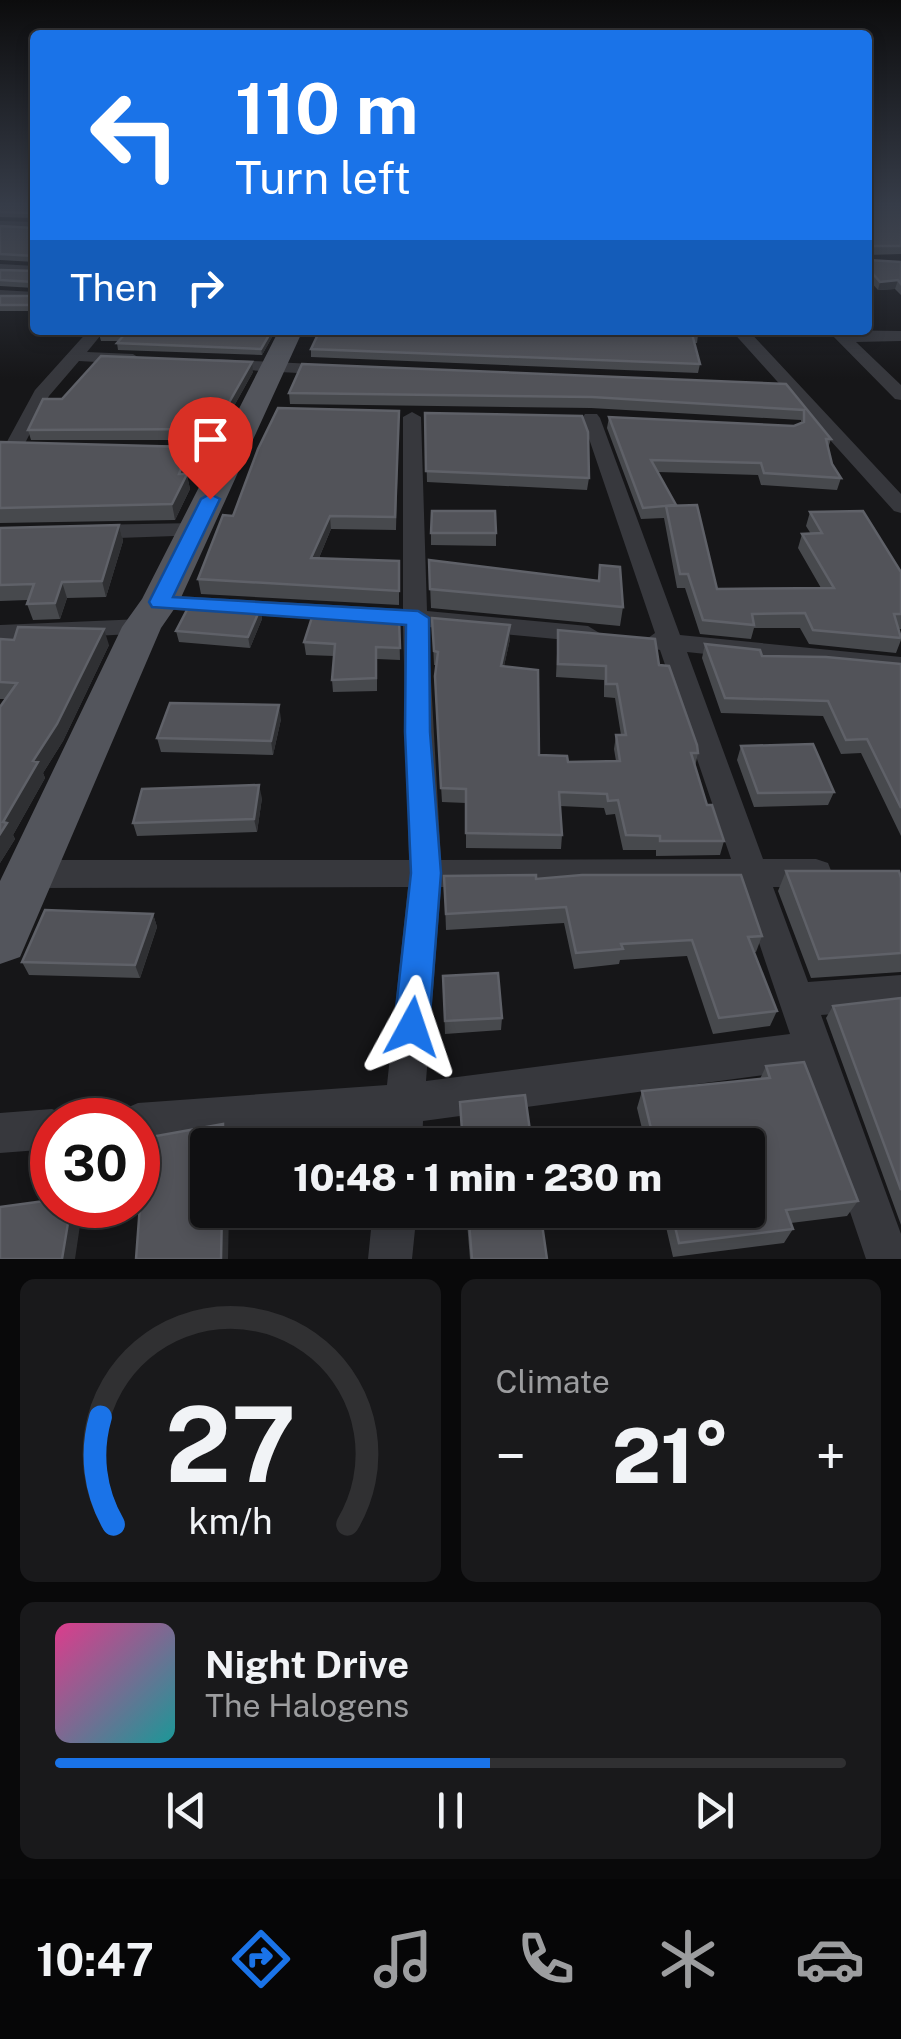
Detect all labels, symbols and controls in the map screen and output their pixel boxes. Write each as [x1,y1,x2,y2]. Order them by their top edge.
text: 110 m [235,67,419,150]
icon: left [70,70,200,200]
text: Turn left [235,151,411,204]
icon: right [178,260,233,315]
text: Then [70,265,158,310]
pin [168,397,253,500]
icon: arrive [183,412,238,467]
position arrow [360,975,464,1079]
speed limit sign: 30 [30,1098,160,1228]
text: 10:48 · 1 min · 230 m [293,1155,662,1200]
text: Climate [496,1363,610,1400]
text: 27 [165,1383,296,1505]
text: 21° [612,1412,730,1500]
text: − [496,1424,526,1488]
text: + [816,1424,846,1488]
text: km/h [188,1500,272,1542]
text: Night Drive [205,1642,409,1687]
text: The Halogens [205,1687,409,1724]
icon: previous [159,1783,214,1838]
icon: pause [423,1783,478,1838]
icon: next [687,1783,742,1838]
icon: directions [226,1924,296,1994]
icon: music [368,1924,438,1994]
icon: phone [511,1924,581,1994]
icon: climate [653,1924,723,1994]
icon: car [795,1924,865,1994]
text: 10:47 [36,1933,154,1986]

